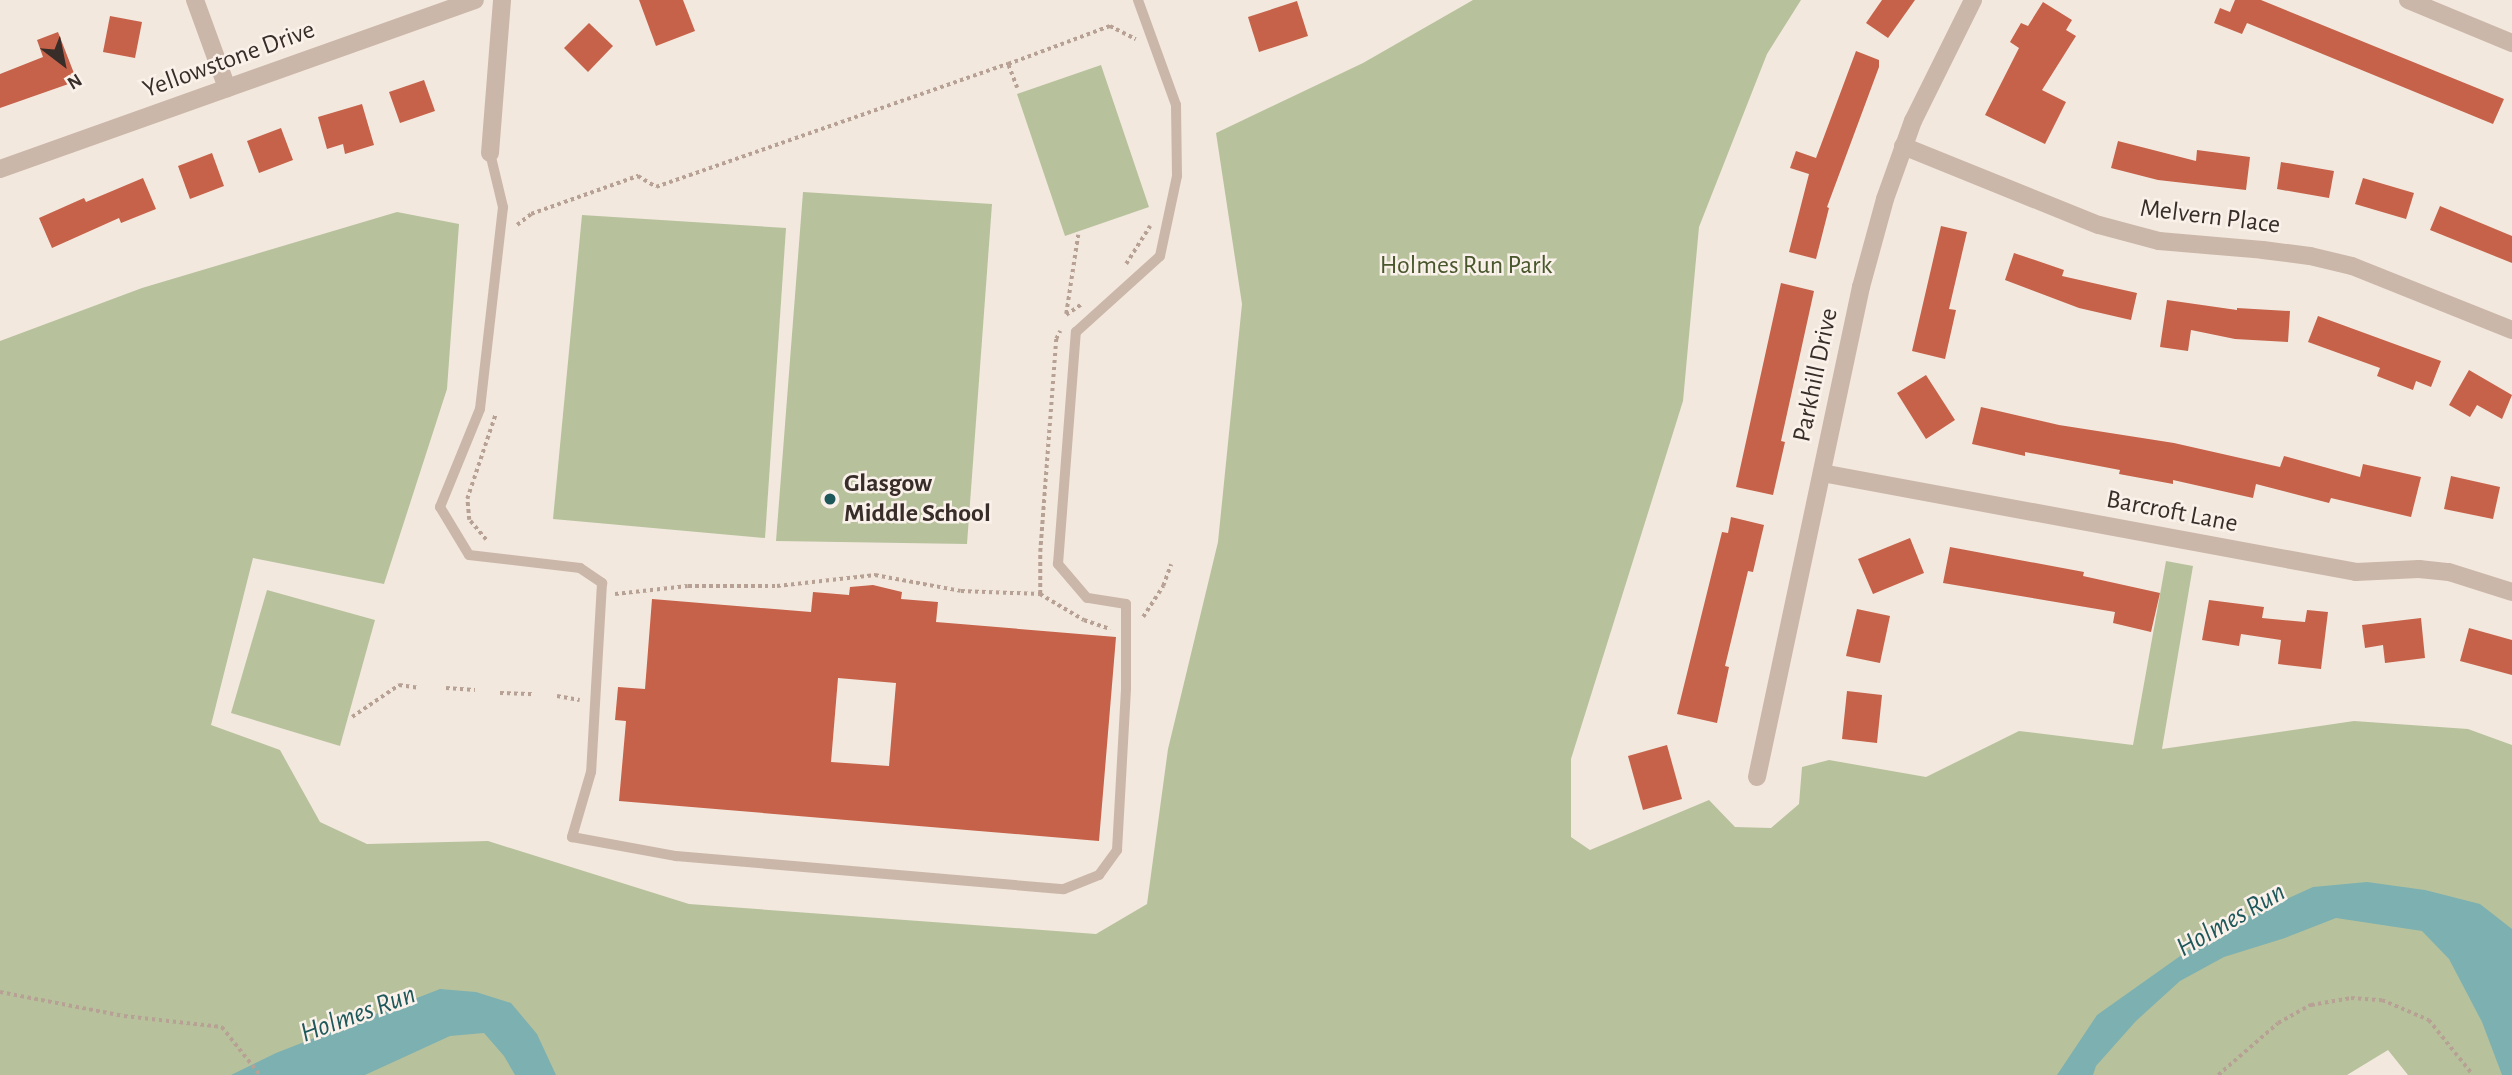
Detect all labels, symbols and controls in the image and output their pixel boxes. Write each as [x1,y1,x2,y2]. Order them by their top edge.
street label: Yellowstone Drive [139,14,319,106]
north arrow [28,28,98,98]
text: N [64,70,85,93]
street label: Melvern Place [2138,193,2282,241]
park label: Holmes Run Park [1380,250,1552,282]
street label: Parkhill Drive [1787,305,1845,445]
place label: Glasgow Middle School [844,468,991,530]
street label: Barcroft Lane [2104,484,2240,540]
marker: Glasgow Middle School [822,491,838,507]
water label: Holmes Run [2170,875,2292,965]
water label: Holmes Run [296,978,420,1050]

